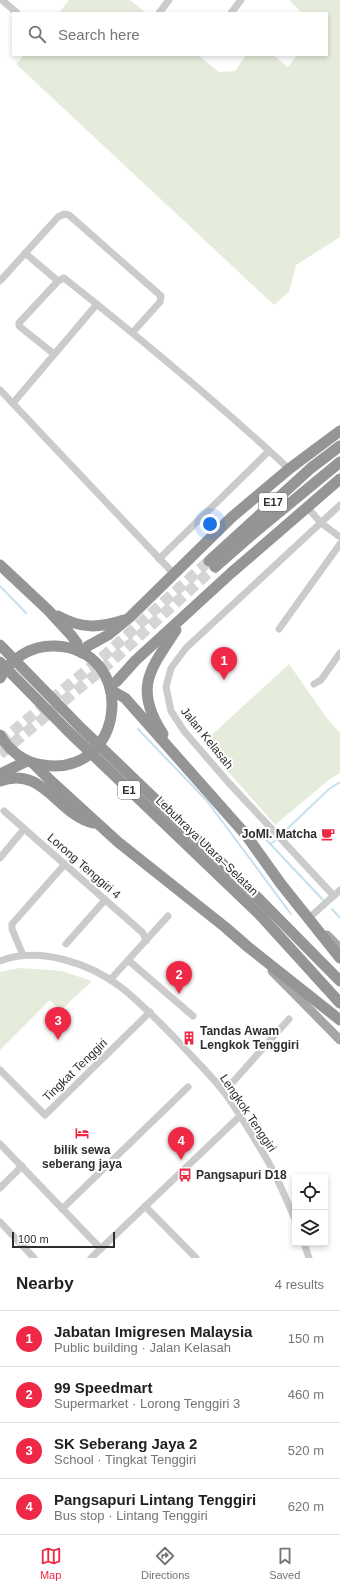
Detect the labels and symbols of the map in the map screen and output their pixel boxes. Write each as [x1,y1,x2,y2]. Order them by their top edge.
road number: E17 [259,493,287,511]
your location [200,514,220,534]
pin: 1 [211,647,237,680]
street label: Jalan Kelasah [178,704,236,772]
road number: E1 [118,781,140,799]
street label: Lebuhraya Utara–Selatan [153,793,261,899]
cafe icon: JoMI. Matcha [320,826,336,842]
place label: JoMI. Matcha [242,827,317,841]
street label: Lorong Tenggiri 4 [44,830,124,902]
pin: 2 [166,961,192,994]
pin: 3 [45,1007,71,1040]
place label: Tandas Awam Lengkok Tenggiri [200,1024,299,1052]
building icon: Tandas Awam Lengkok Tenggiri [181,1030,197,1046]
street label: Tingkat Tenggiri [40,1036,110,1104]
street label: Lengkok Tenggiri [217,1072,279,1154]
hotel icon: bilik sewa seberang jaya [74,1125,90,1141]
pin: 4 [168,1127,194,1160]
place label: bilik sewa seberang jaya [42,1143,122,1171]
bus stop icon: Pangsapuri D18 [177,1167,193,1183]
place label: Pangsapuri D18 [196,1168,287,1182]
scale bar [12,1230,115,1249]

